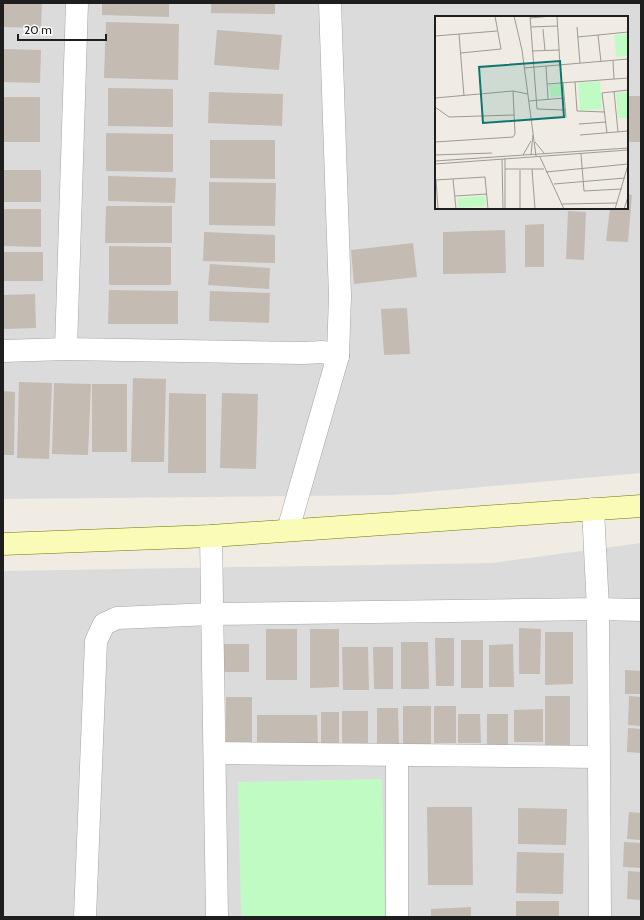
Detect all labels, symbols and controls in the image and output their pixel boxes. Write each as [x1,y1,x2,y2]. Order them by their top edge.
scale bar [18,16,106,42]
inset map [435,16,628,209]
text: 20 m [24,22,52,37]

